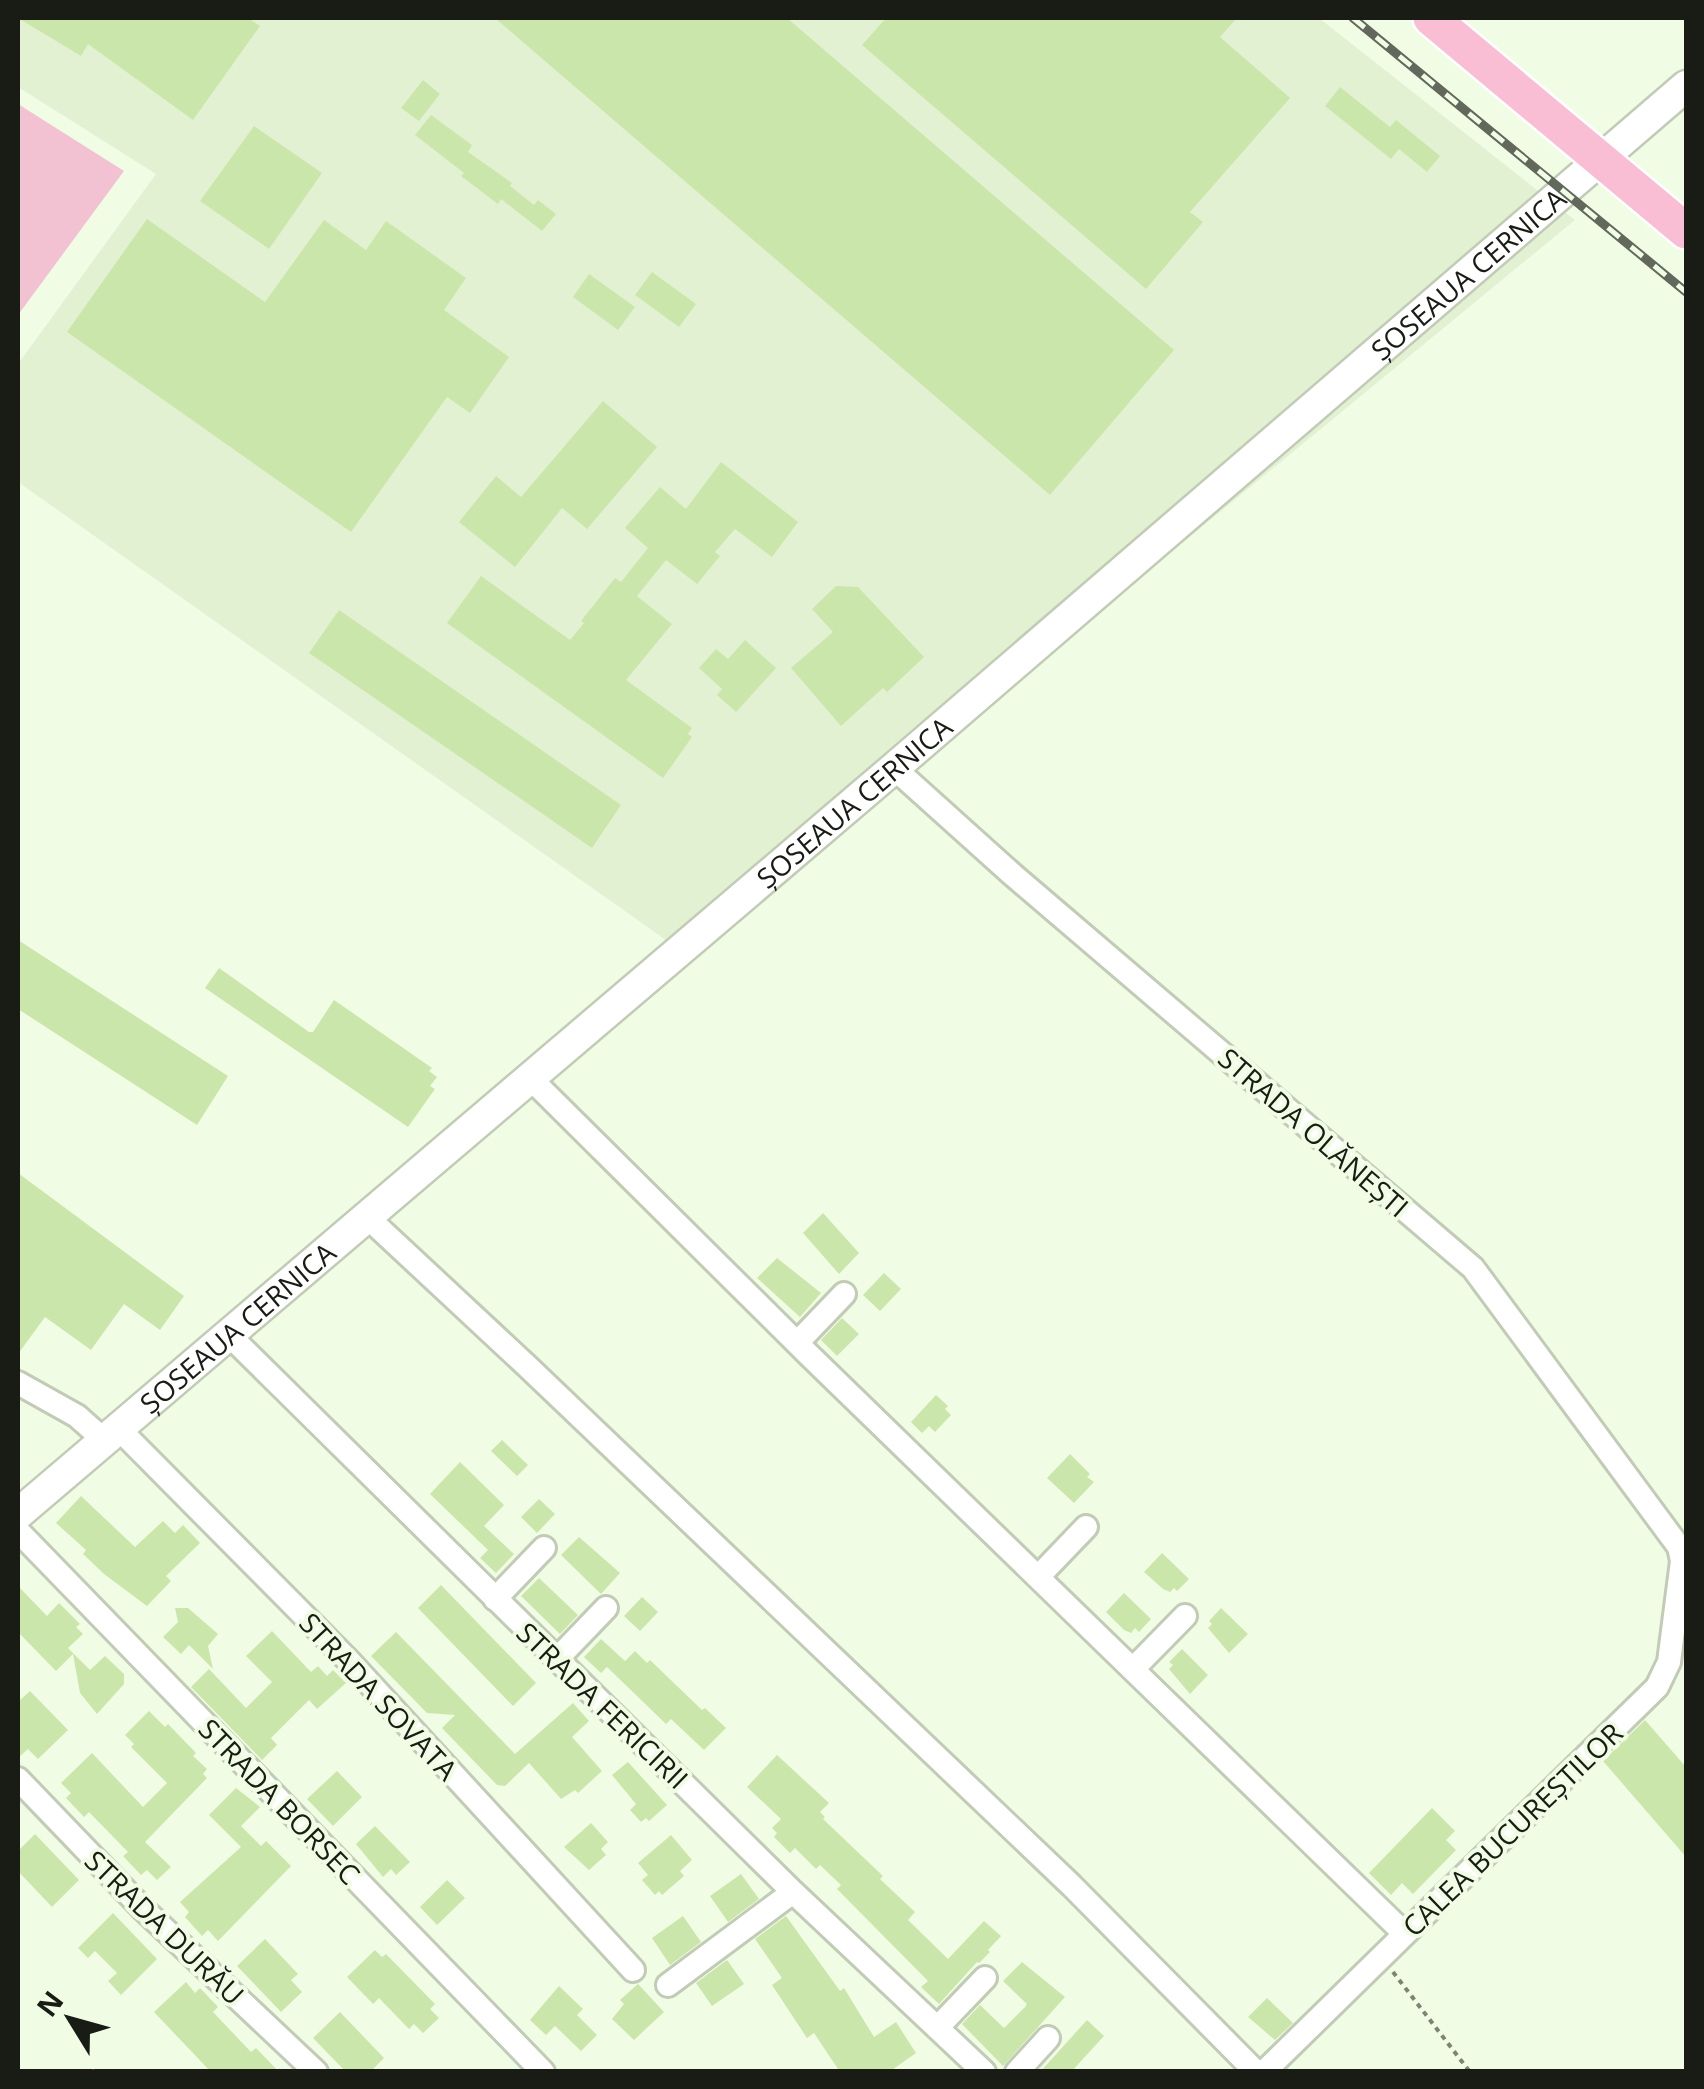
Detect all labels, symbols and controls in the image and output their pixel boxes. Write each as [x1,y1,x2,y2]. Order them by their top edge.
street label: ȘOSEAUA CERNICA [1362,179,1574,368]
street label: ȘOSEAUA CERNICA [748,707,960,896]
street label: STRADA OLĂNEȘTI [1211,1039,1417,1225]
street label: ȘOSEAUA CERNICA [131,1233,343,1421]
street label: STRADA SOVATA [292,1604,467,1788]
street label: STRADA FERICIRII [509,1613,697,1797]
street label: STRADA BORSEC [191,1710,369,1892]
street label: CALEA BUCUREȘTILOR [1394,1714,1630,1944]
street label: STRADA DURĂU [77,1841,253,2013]
north arrow [20,1969,120,2069]
text: N [27,1983,71,2024]

